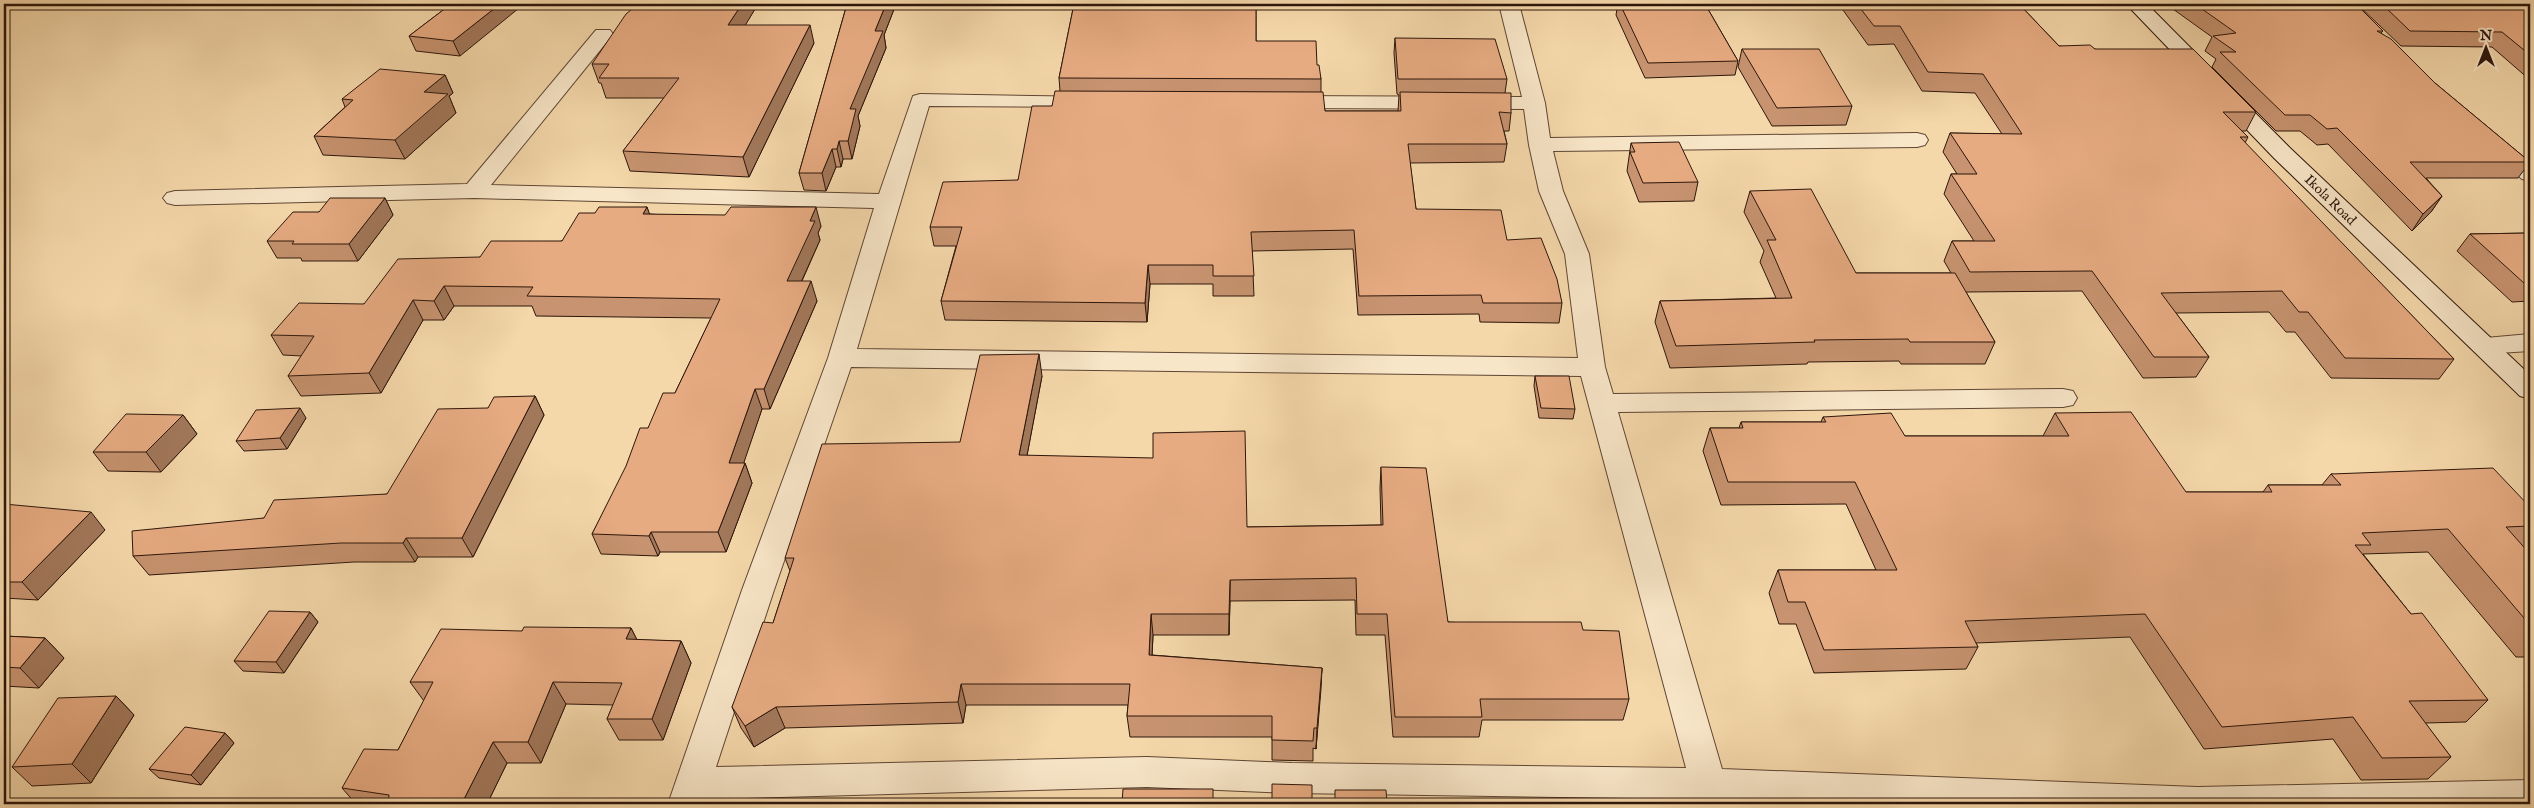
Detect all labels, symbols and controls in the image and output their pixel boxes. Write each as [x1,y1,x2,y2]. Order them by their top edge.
north arrow [2462,22,2512,72]
text: N [2479,27,2492,45]
street label: Ikola Road [2300,171,2360,230]

